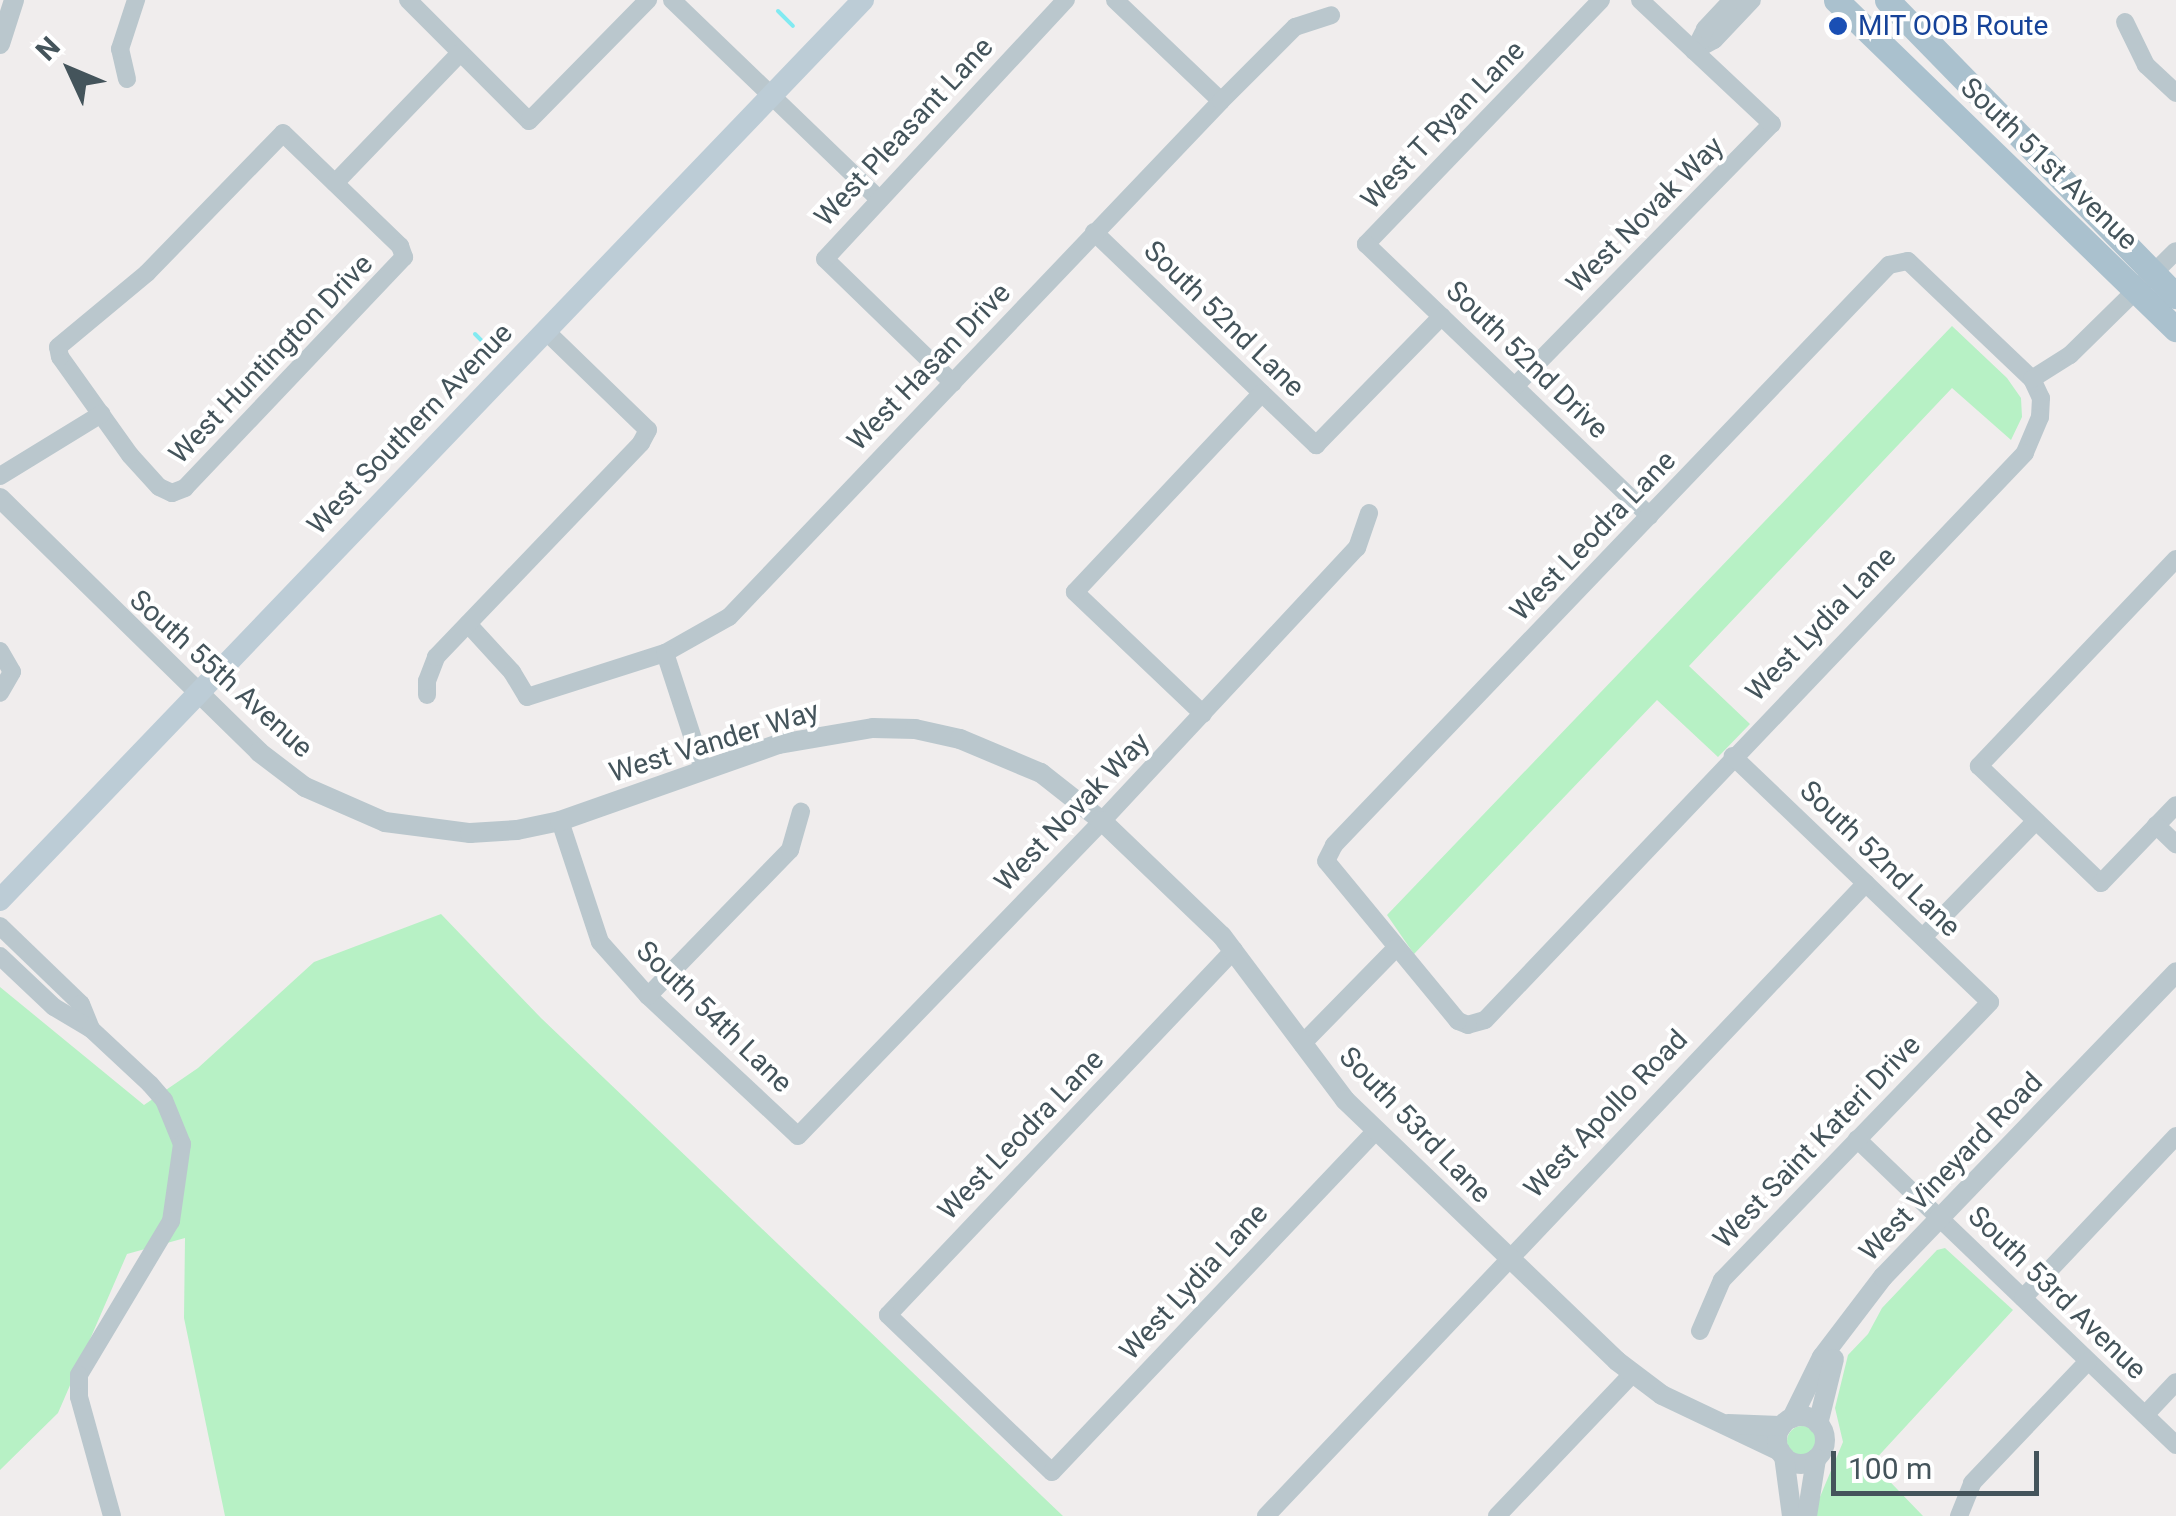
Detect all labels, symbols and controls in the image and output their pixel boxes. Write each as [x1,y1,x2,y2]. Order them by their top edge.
place label: MIT OOB Route [1858,9,2049,43]
marker: MIT OOB Route [1827,15,1849,37]
north arrow [20,20,120,120]
text: N [29,30,67,67]
street label: West Pleasant Lane [808,30,1000,234]
street label: West T Ryan Lane [1354,33,1532,217]
street label: South 51st Avenue [1953,71,2145,257]
street label: West Novak Way [1560,130,1730,300]
street label: South 52nd Lane [1137,234,1311,404]
street label: West Huntington Drive [162,247,380,471]
street label: South 52nd Drive [1439,274,1615,446]
street label: West Hasan Drive [840,276,1018,458]
street label: West Southern Avenue [300,316,520,542]
street label: West Leodra Lane [1503,444,1683,628]
street label: West Lydia Lane [1739,540,1903,708]
street label: South 55th Avenue [123,583,319,765]
street label: West Vander Way [605,694,823,790]
street label: West Novak Way [988,726,1156,898]
street label: South 52nd Lane [1793,774,1967,944]
street label: South 54th Lane [629,934,799,1100]
street label: West Apollo Road [1517,1023,1695,1205]
street label: West Saint Kateri Drive [1707,1029,1927,1255]
street label: South 53rd Lane [1332,1040,1498,1210]
street label: West Leodra Lane [931,1043,1111,1227]
street label: West Vineyard Road [1852,1066,2050,1268]
street label: West Lydia Lane [1113,1197,1275,1367]
street label: South 53rd Avenue [1961,1199,2153,1387]
scale bar [1836,1431,2044,1493]
text: 100 m [1848,1451,1932,1486]

